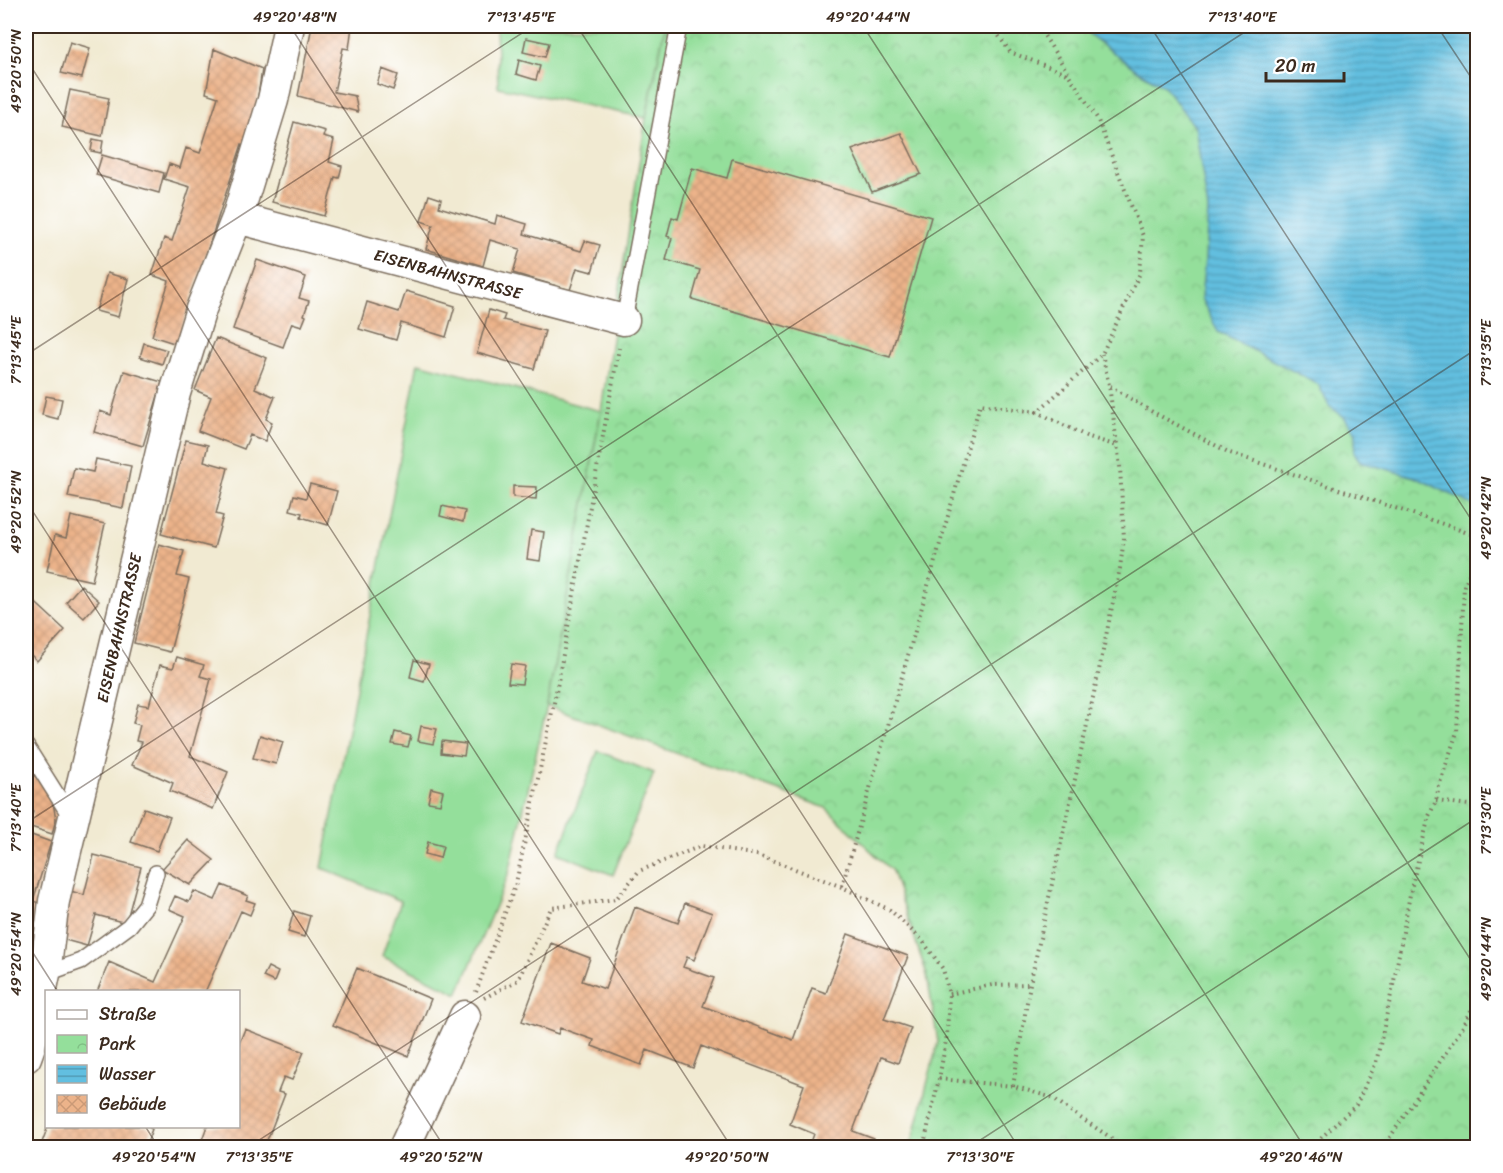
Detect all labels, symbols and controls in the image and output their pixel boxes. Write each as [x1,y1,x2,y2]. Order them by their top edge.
text: 49°20'48"N [253,4,337,30]
text: 7°13'45"E [487,4,557,30]
text: 49°20'44"N [826,4,911,30]
text: 7°13'40"E [1208,4,1278,30]
text: 49°20'50"N [3,28,29,113]
scale bar [1266,45,1344,83]
text: 20 m [1275,50,1315,82]
street label: EISENBAHNSTRASSE [371,240,526,308]
text: 7°13'45"E [3,314,29,384]
text: 7°13'35"E [1473,318,1499,387]
text: 49°20'52"N [3,470,29,554]
text: 49°20'42"N [1473,476,1499,560]
street label: EISENBAHNSTRASSE [88,549,151,705]
text: 7°13'40"E [3,782,29,852]
text: 7°13'30"E [1473,786,1499,855]
text: 49°20'54"N [3,911,29,996]
text: 49°20'44"N [1473,916,1499,1001]
legend [45,990,240,1128]
text: Straße [99,998,156,1030]
text: Park [99,1028,136,1060]
text: Wasser [99,1058,157,1090]
text: Gebäude [99,1088,167,1120]
text: 49°20'54"N [112,1144,197,1170]
text: 7°13'35"E [225,1144,294,1170]
text: 49°20'52"N [399,1144,483,1170]
text: 49°20'50"N [685,1144,770,1170]
text: 7°13'30"E [946,1144,1015,1170]
text: 49°20'46"N [1259,1144,1343,1170]

